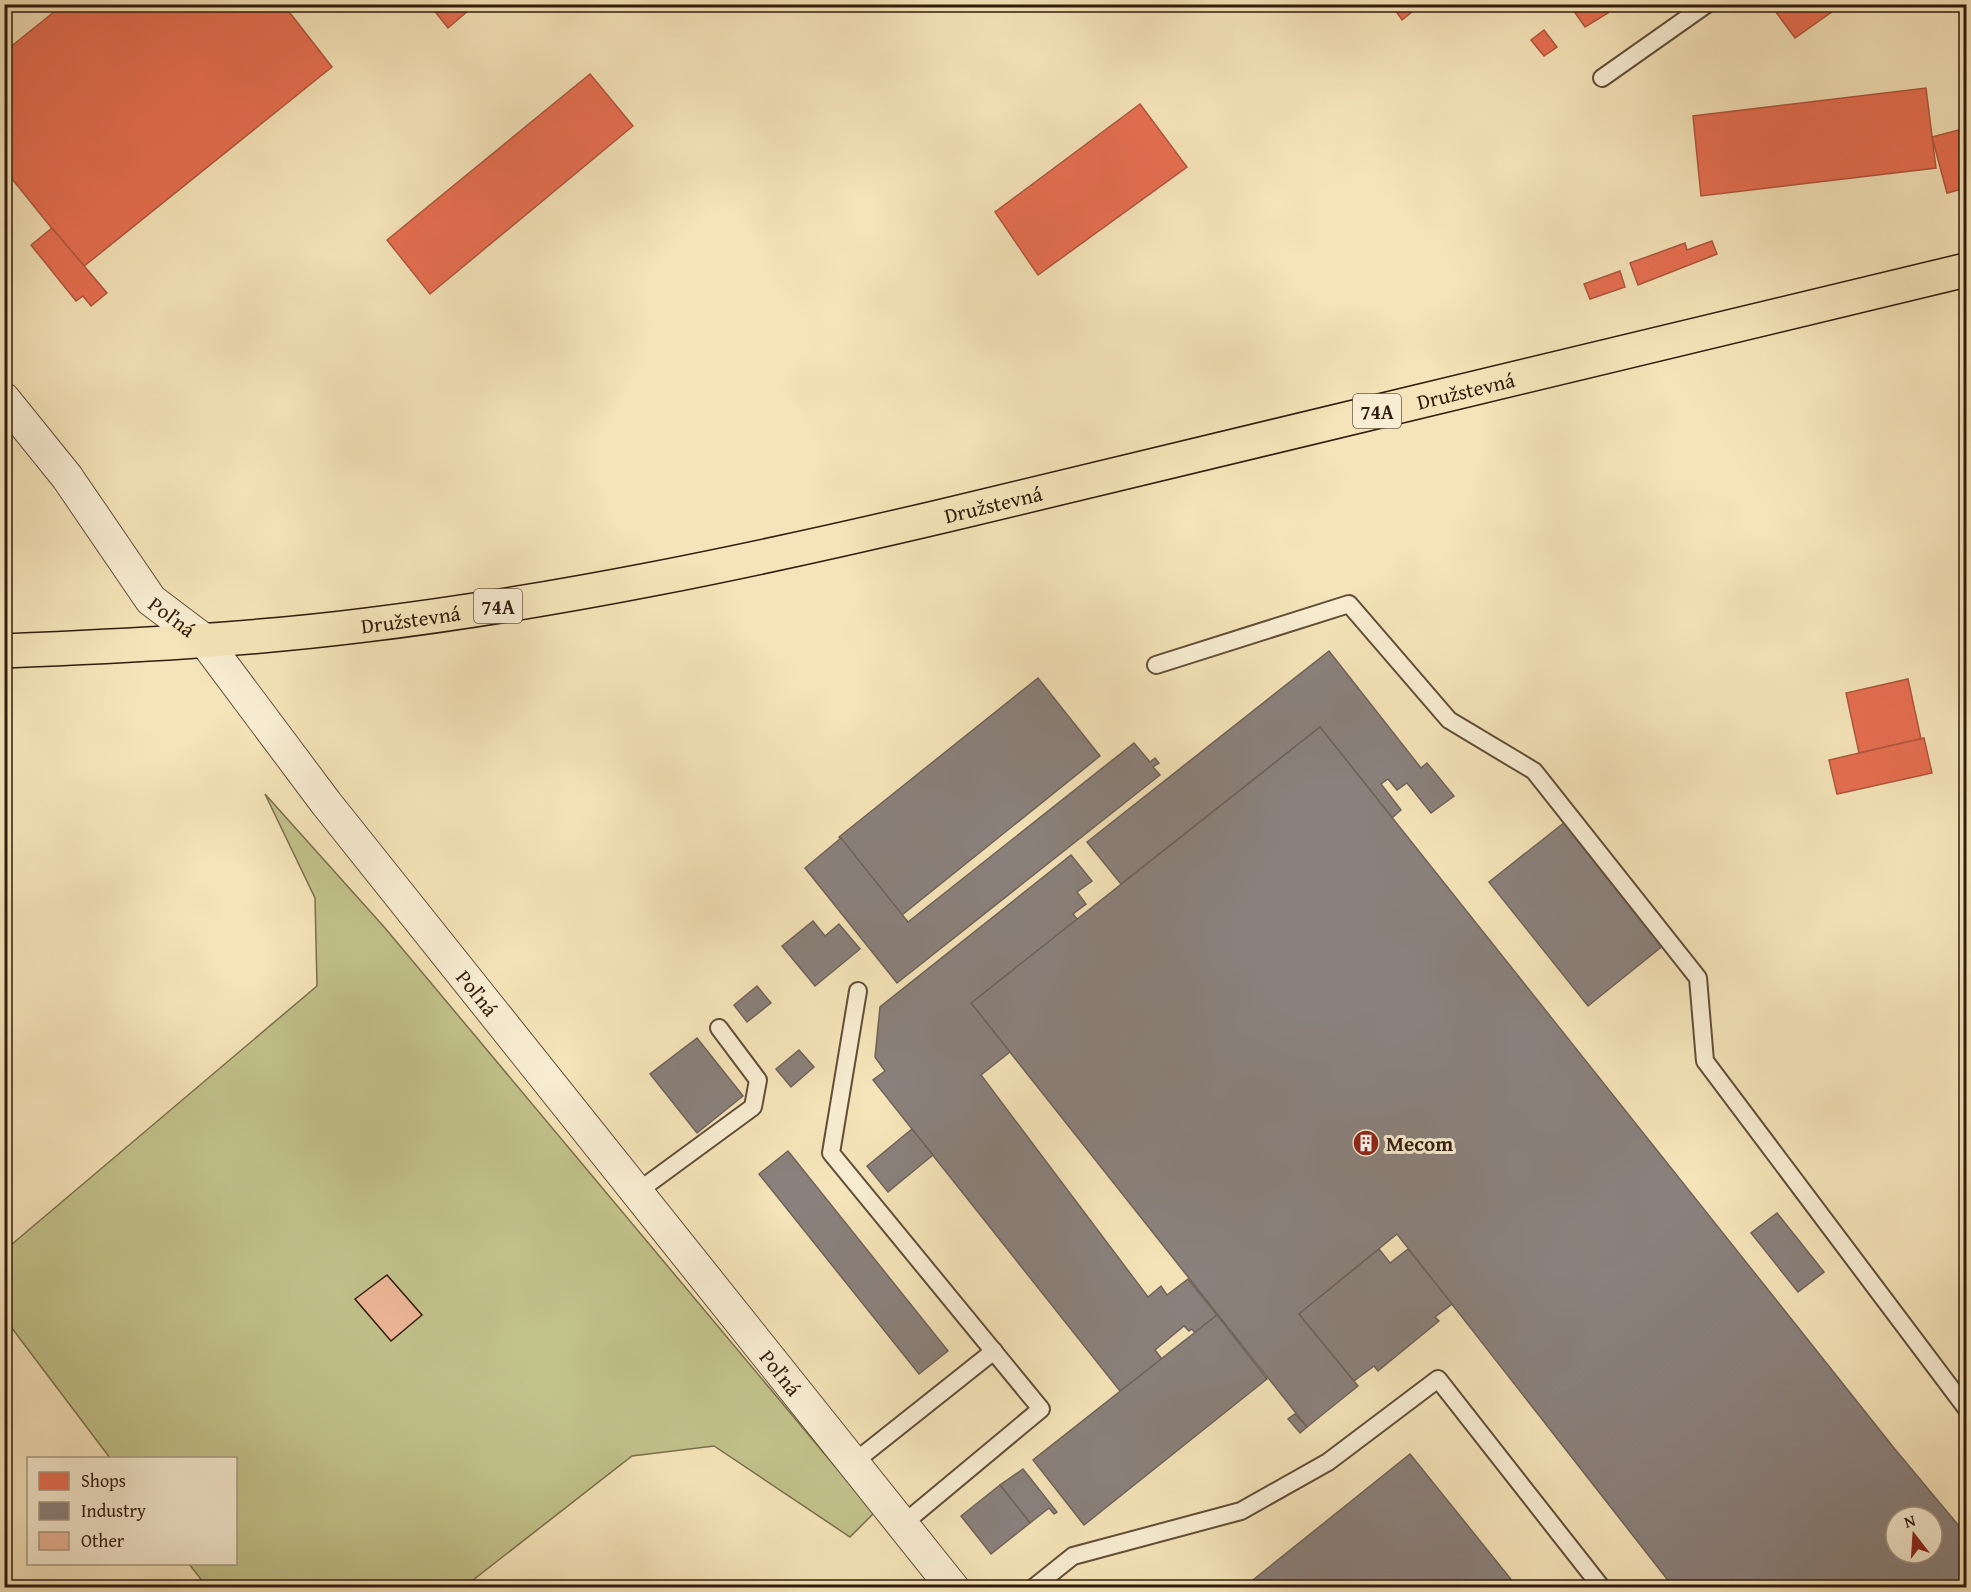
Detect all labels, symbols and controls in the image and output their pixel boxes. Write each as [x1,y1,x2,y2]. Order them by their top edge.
street label: Družstevná [1413,364,1518,417]
road number: 74A [1353,394,1401,428]
street label: Družstevná [941,477,1045,531]
street label: Poľná [142,588,202,644]
road number: 74A [474,589,522,623]
street label: Družstevná [359,597,462,641]
street label: Poľná [449,963,506,1023]
building icon: Mecom [1351,1128,1381,1158]
place label: Mecom [1386,1128,1453,1159]
street label: Poľná [753,1342,809,1402]
legend [27,1457,237,1565]
text: Shops [81,1467,126,1494]
text: Industry [81,1497,146,1524]
north arrow [1884,1505,1944,1565]
text: N [1901,1508,1919,1534]
text: Other [81,1527,125,1554]

